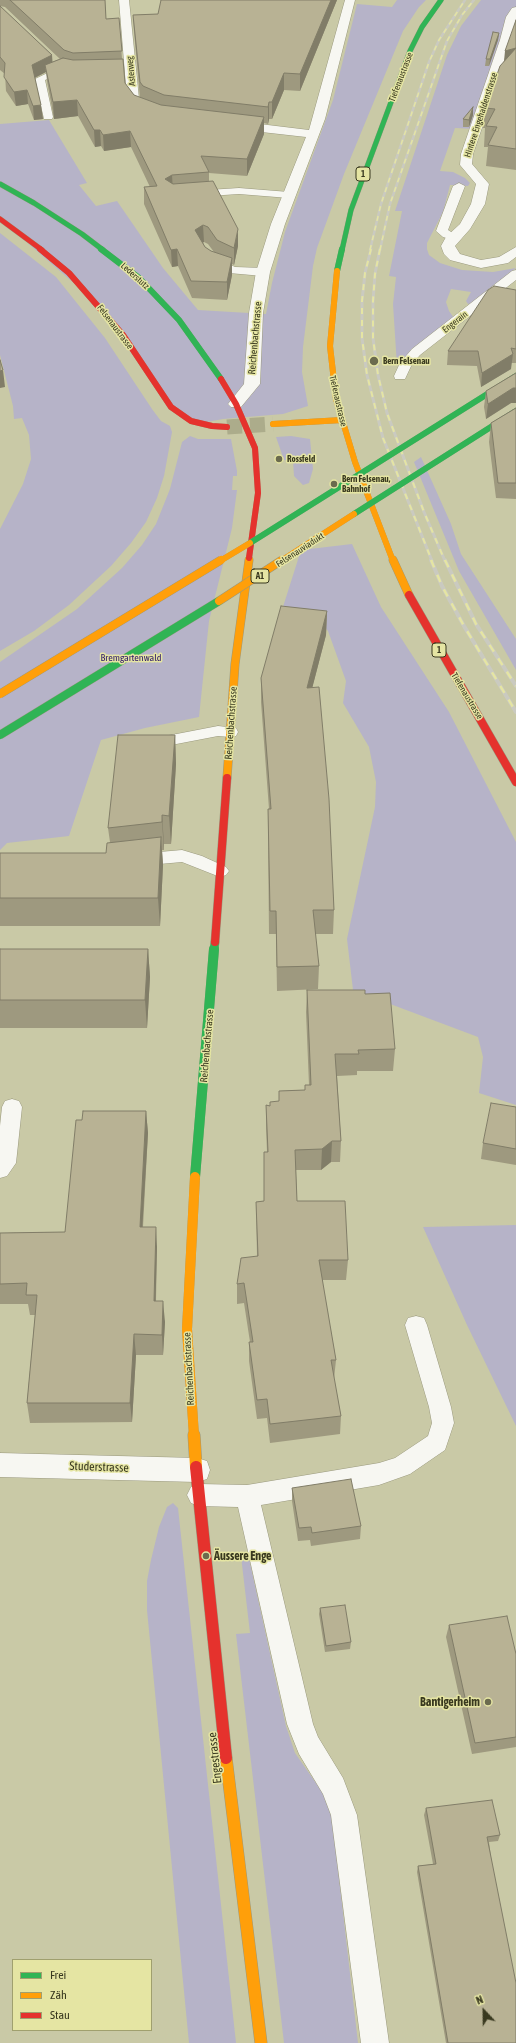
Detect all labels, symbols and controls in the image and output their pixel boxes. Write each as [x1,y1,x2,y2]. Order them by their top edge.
street label: Tiefenaustrasse [387,51,415,103]
street label: Asterweg [124,56,138,86]
street label: Hintere Engehaldenstrasse [462,71,500,159]
road number: 1 [356,167,370,181]
street label: Lederstutz [119,260,151,292]
street label: Reichenbachstrasse [246,301,264,375]
street label: Felsenaustrasse [95,303,135,351]
street label: Engerain [440,309,470,335]
marker: Bern Felsenau [368,355,380,367]
place label: Bern Felsenau [383,356,430,366]
street label: Tiefenaustrasse [327,374,349,428]
marker: Rossfeld [274,454,284,464]
place label: Rossfeld [287,454,315,464]
place label: Bern Felsenau, Bahnhof [342,474,390,495]
marker: Bern Felsenau, Bahnhof [329,479,339,489]
street label: Felsenauviadukt [274,530,326,570]
road number: A1 [251,569,269,583]
road number: 1 [432,643,446,657]
park label: Bremgartenwald [100,652,162,664]
street label: Tiefenaustrasse [449,671,485,721]
street label: Reichenbachstrasse [222,686,240,760]
street label: Reichenbachstrasse [198,1009,216,1083]
street label: Reichenbachstrasse [181,1332,197,1406]
street label: Studerstrasse [69,1459,129,1475]
place label: Äussere Enge [214,1549,272,1563]
marker: Äussere Enge [201,1551,211,1561]
place label: Bantigerheim [420,1695,480,1709]
marker: Bantigerheim [483,1697,493,1707]
street label: Engestrasse [205,1731,225,1785]
legend [12,1959,152,2031]
text: Frei [50,1968,66,1982]
text: Zäh [50,1988,67,2002]
north arrow [464,1991,504,2031]
text: N [474,1993,485,2007]
text: Stau [50,2008,70,2022]

